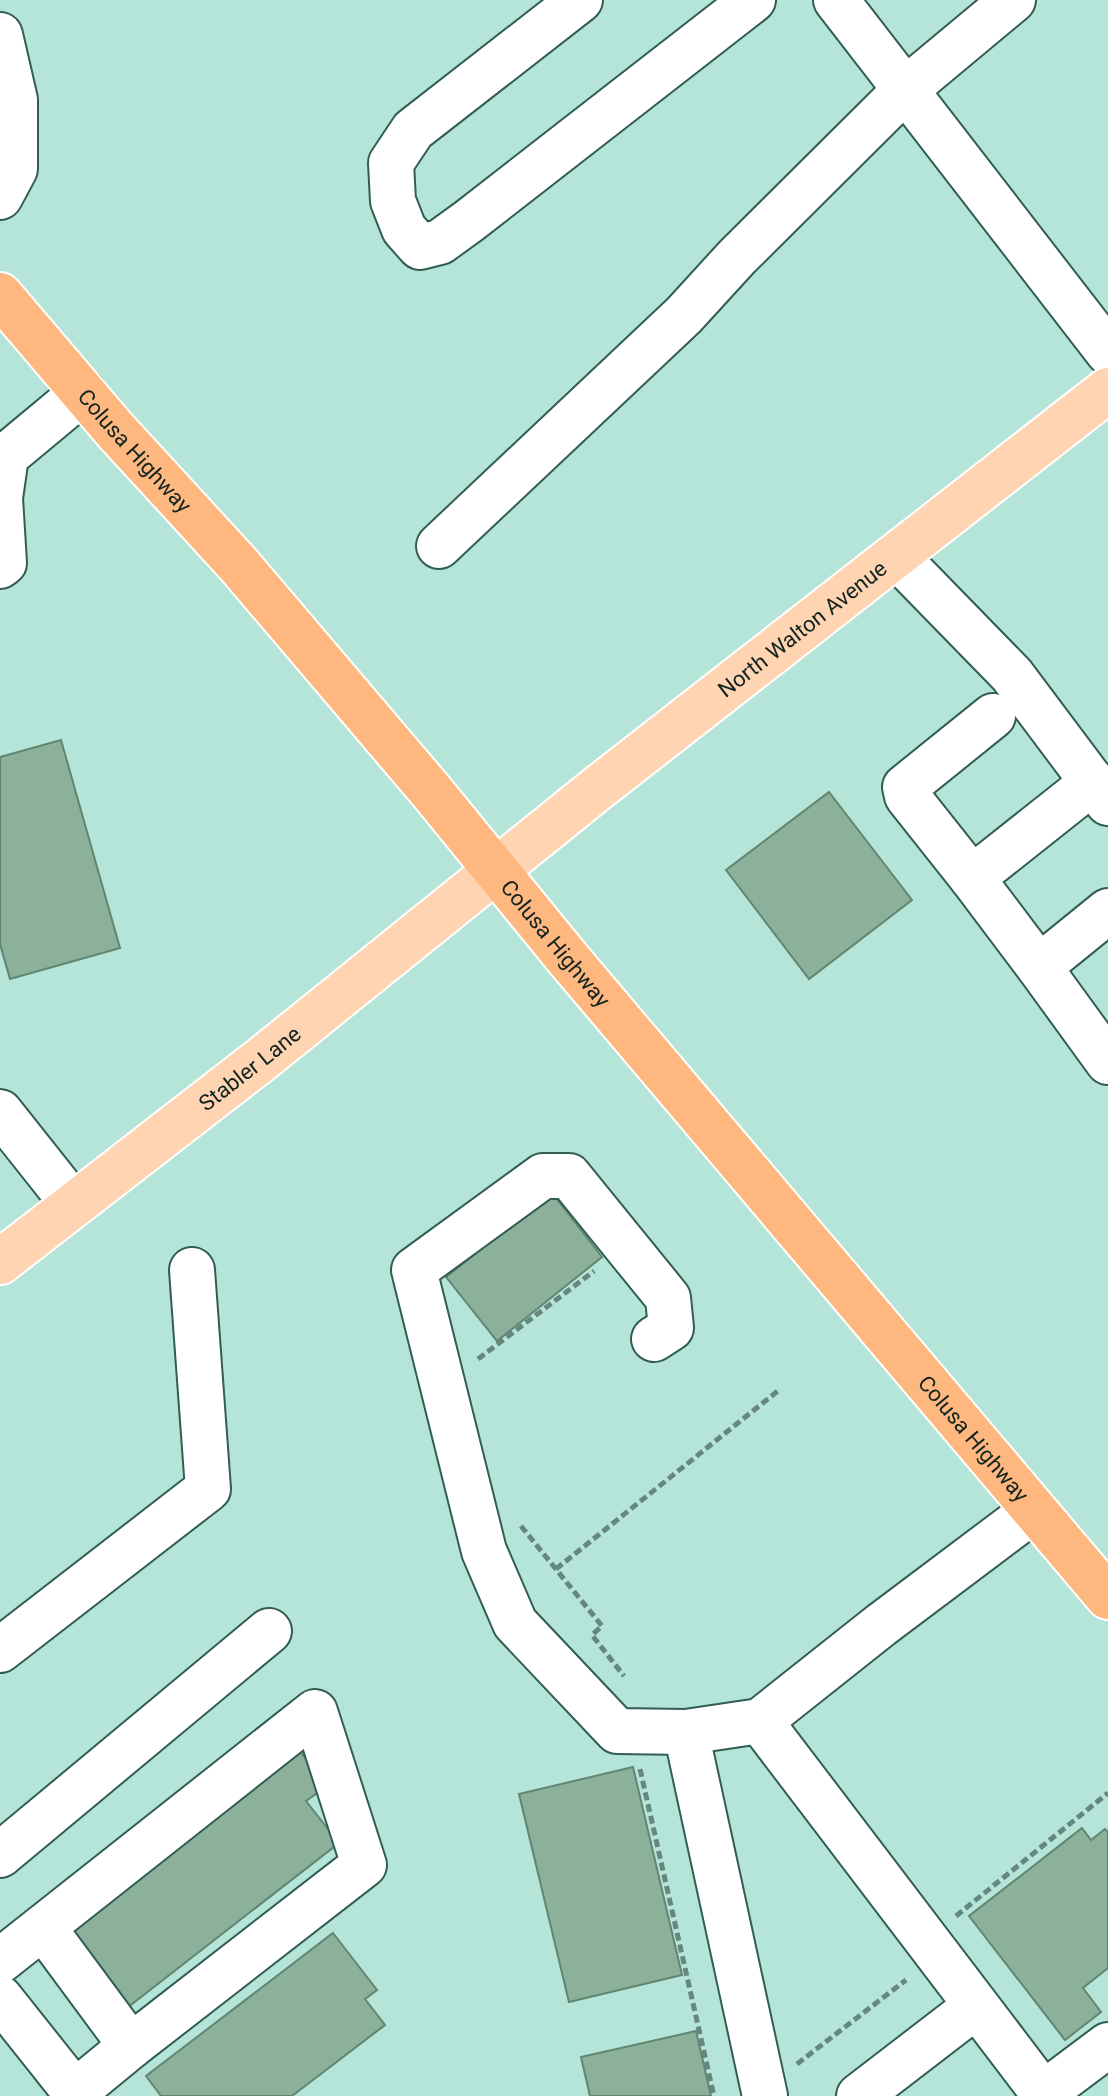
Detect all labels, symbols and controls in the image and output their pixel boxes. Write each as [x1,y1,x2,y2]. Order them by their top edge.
street label: Colusa Highway [73,384,197,518]
street label: North Walton Avenue [713,556,892,703]
street label: Colusa Highway [496,875,616,1013]
street label: Stabler Lane [194,1021,306,1116]
street label: Colusa Highway [913,1370,1034,1507]

